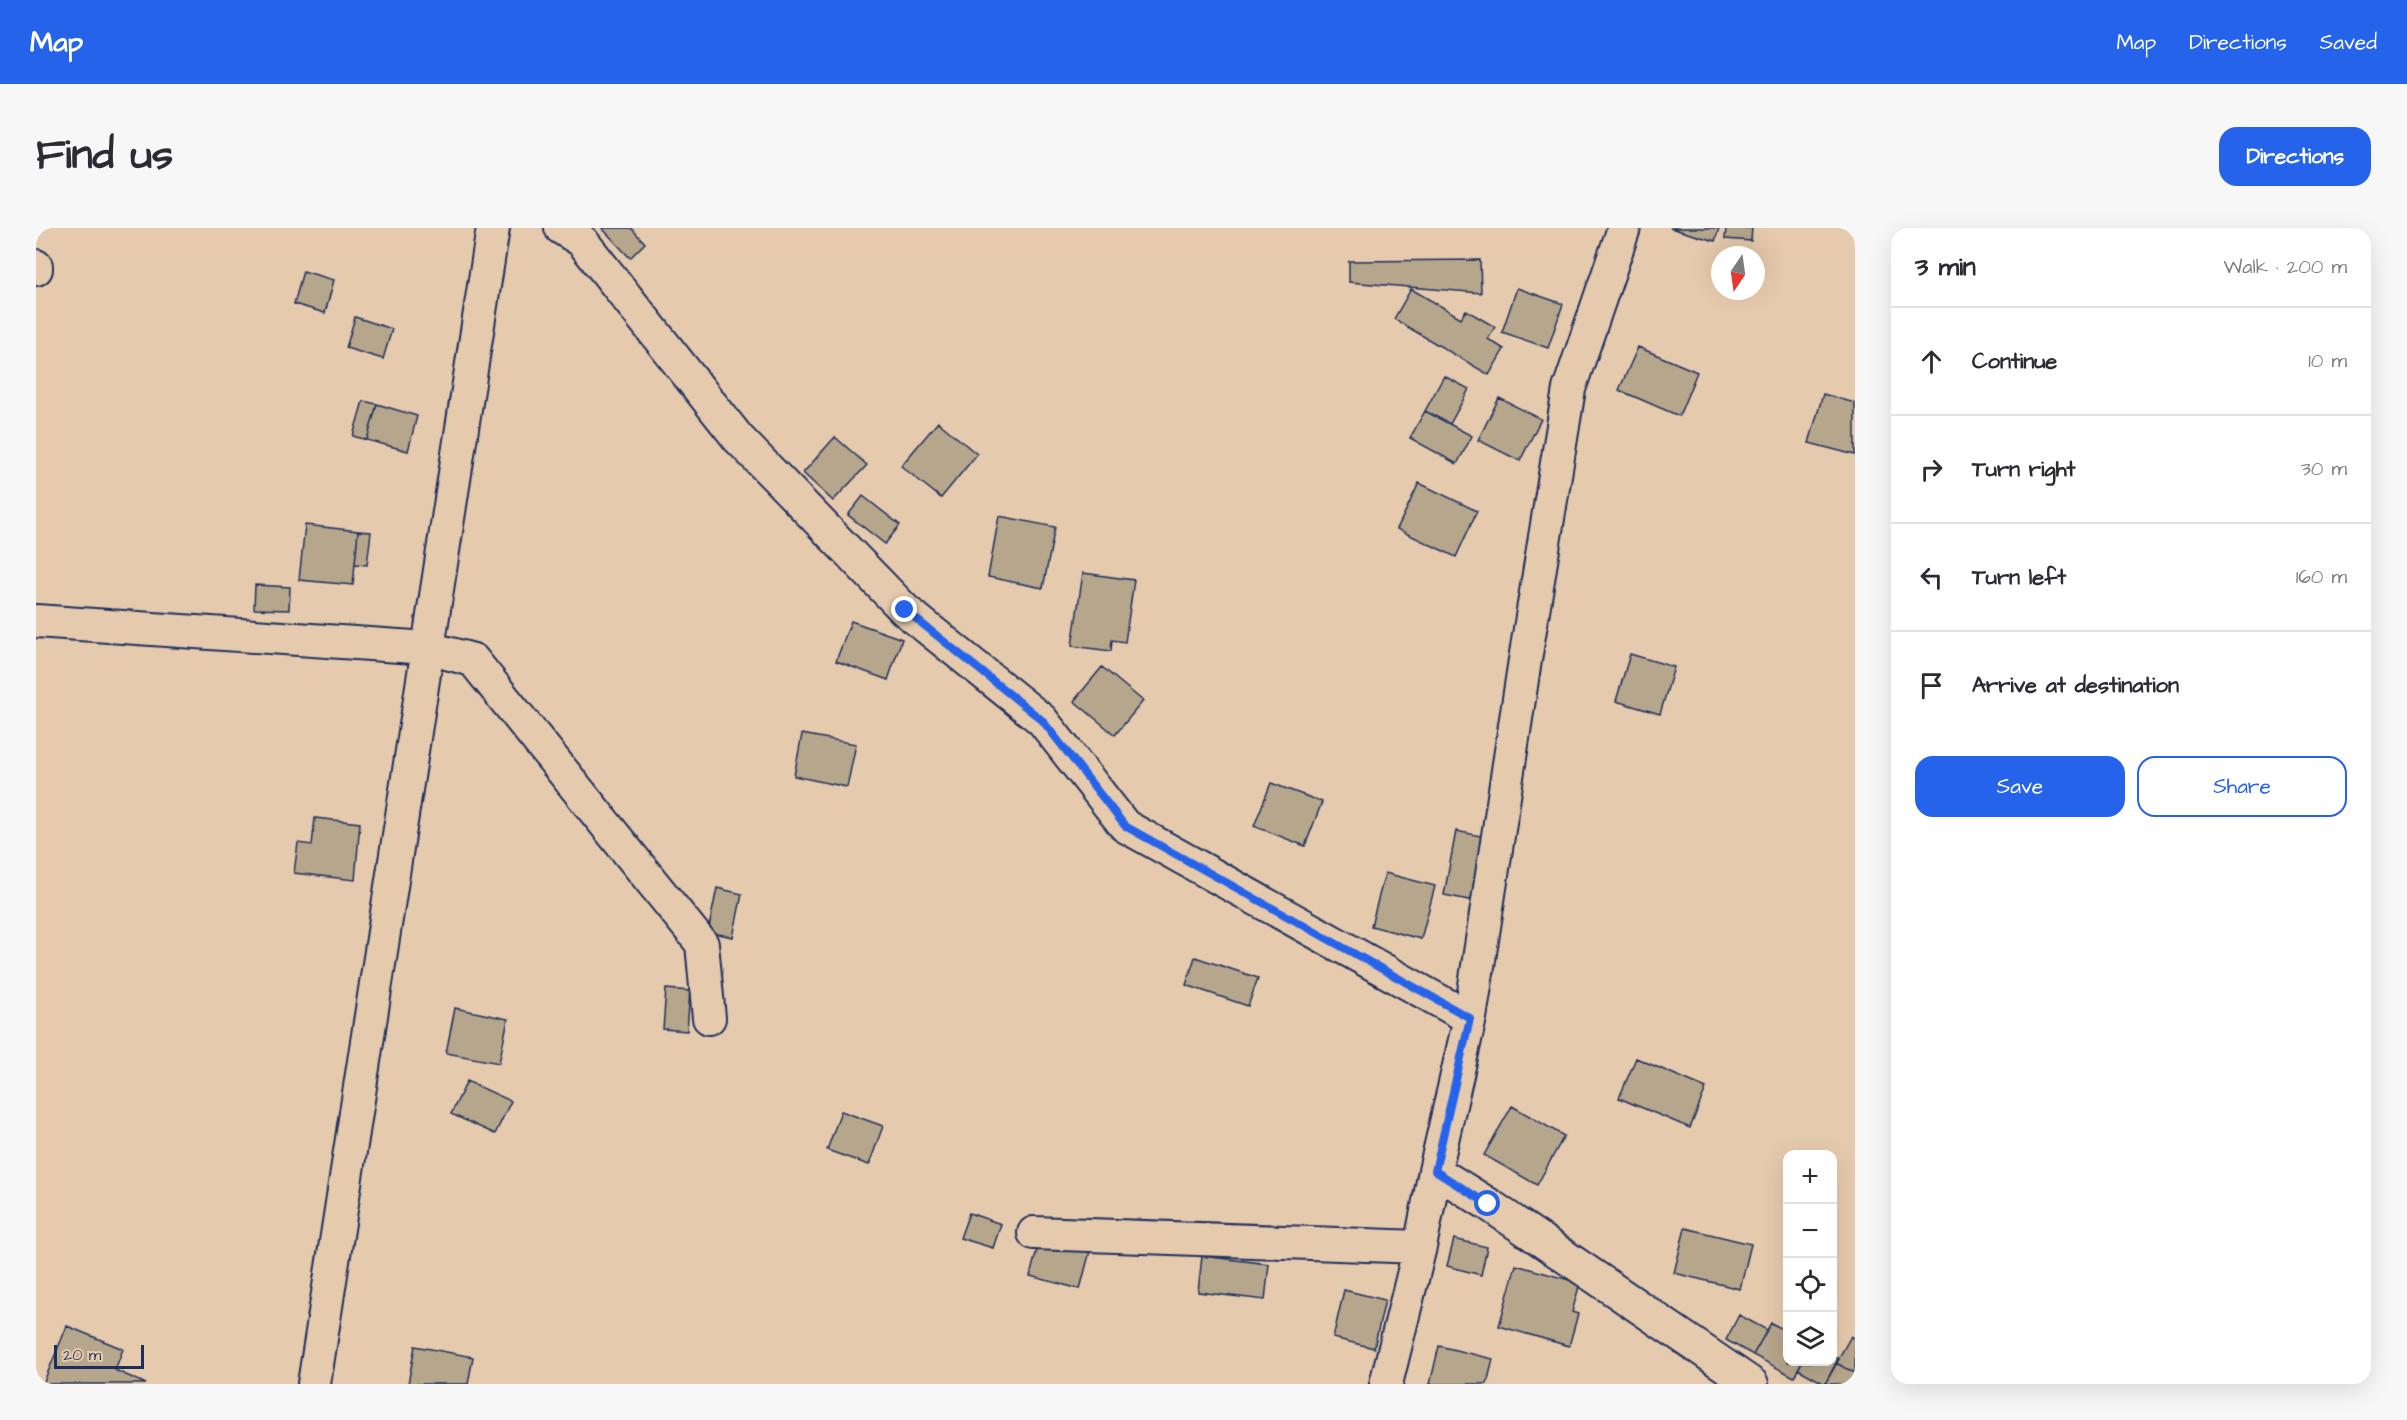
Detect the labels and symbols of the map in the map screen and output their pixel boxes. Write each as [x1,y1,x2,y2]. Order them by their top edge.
north arrow [1711,246,1765,300]
route end [891,596,917,622]
route start [1474,1190,1500,1216]
scale bar [54,1342,144,1370]

